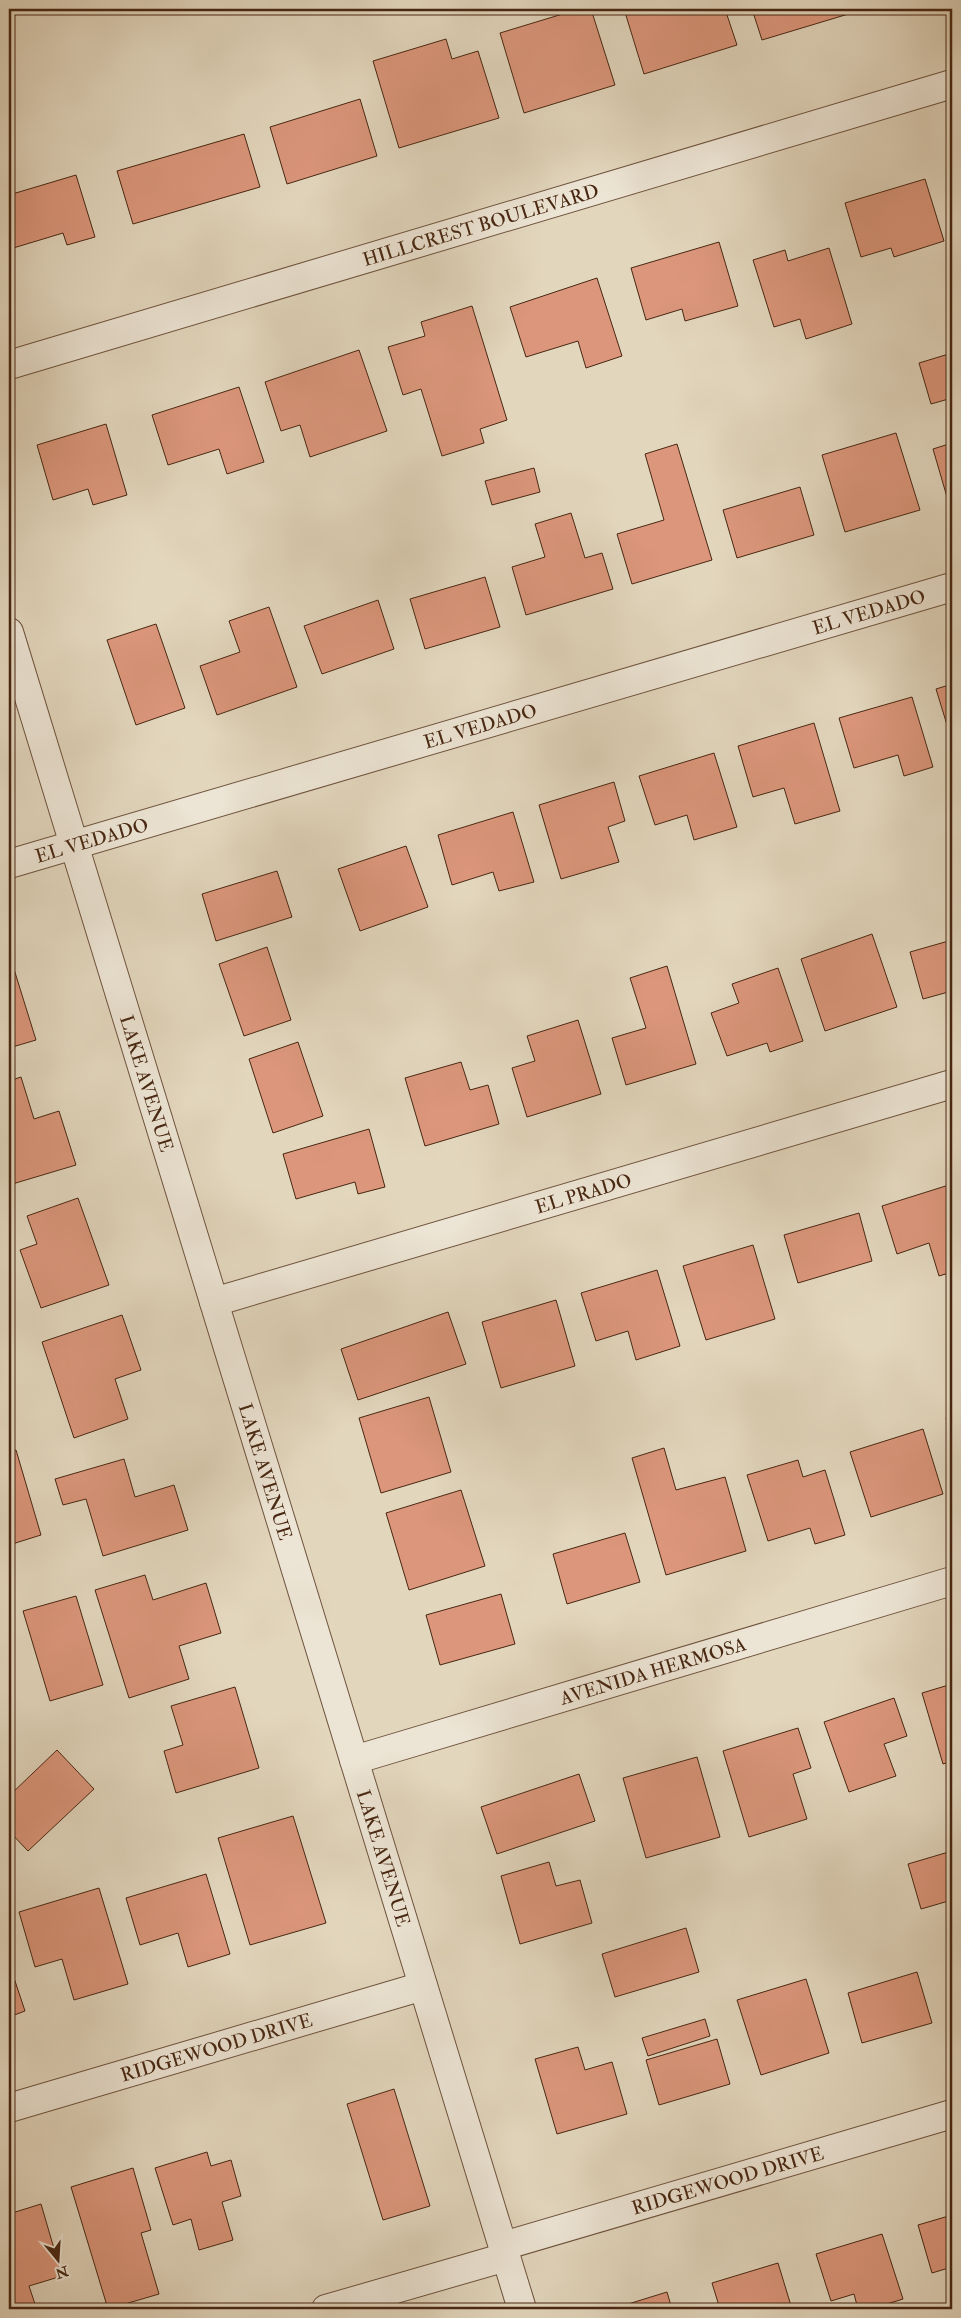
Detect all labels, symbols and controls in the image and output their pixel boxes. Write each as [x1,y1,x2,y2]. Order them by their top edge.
street label: HILLCREST BOULEVARD [360,179,602,272]
street label: EL VEDADO [810,584,928,640]
street label: EL VEDADO [421,699,540,755]
street label: EL VEDADO [32,813,151,869]
street label: LAKE AVENUE [114,1012,178,1155]
street label: EL PRADO [533,1168,634,1219]
street label: LAKE AVENUE [233,1401,297,1544]
street label: AVENIDA HERMOSA [556,1632,749,1711]
street label: LAKE AVENUE [351,1787,415,1930]
street label: RIDGEWOOD DRIVE [118,2008,316,2088]
street label: RIDGEWOOD DRIVE [629,2141,827,2221]
north arrow [32,2236,82,2286]
text: N [53,2262,71,2282]

